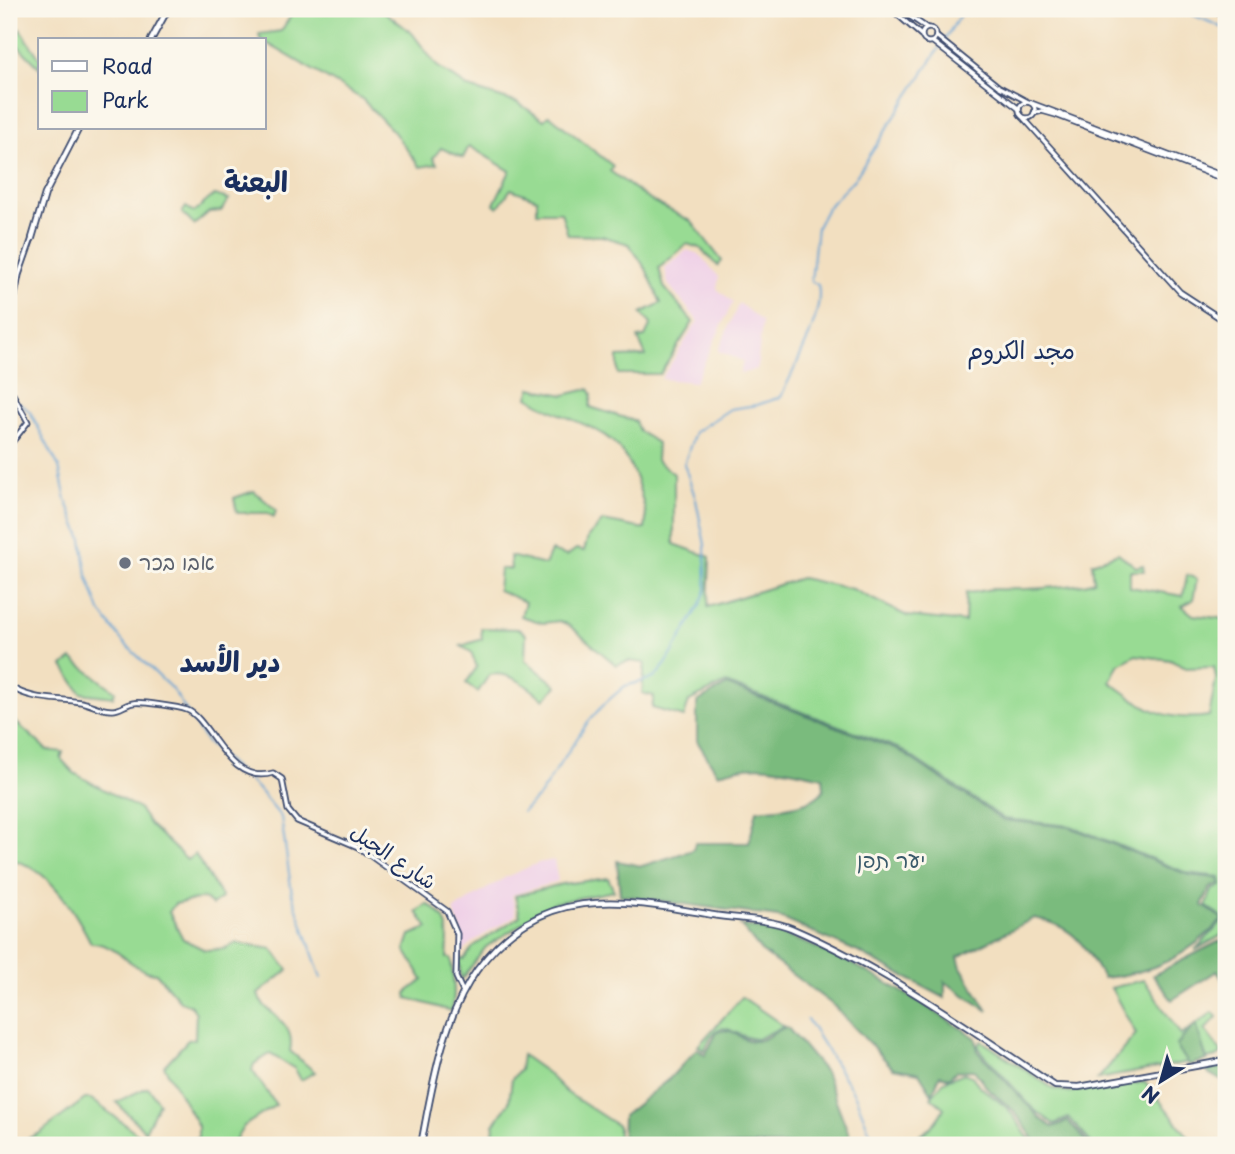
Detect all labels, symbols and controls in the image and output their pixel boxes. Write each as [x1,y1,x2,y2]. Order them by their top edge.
legend [38,38,266,130]
text: Road [102,49,153,81]
text: Park [102,83,149,115]
district label: البعنة [224,159,288,202]
district label: مجد الكروم [967,331,1075,370]
place label: אבו בכר [139,545,215,577]
marker: אבו בכר [117,555,133,571]
district label: دير الأسد [179,639,281,682]
street label: شارع الجبل [344,815,444,897]
park label: יער תפן [857,843,925,875]
north arrow [1126,1046,1196,1116]
text: N [1136,1080,1165,1111]

